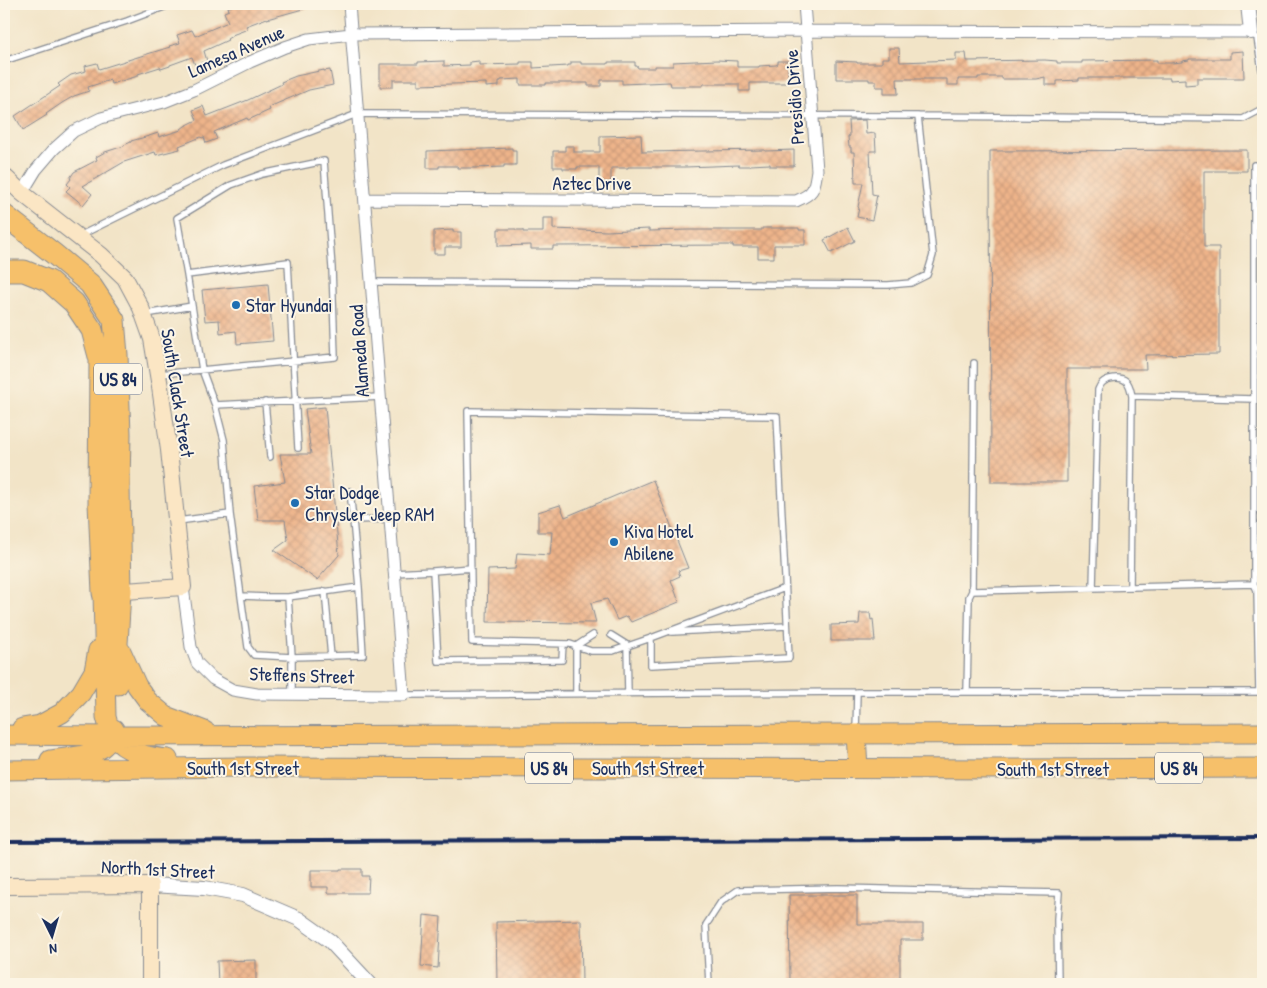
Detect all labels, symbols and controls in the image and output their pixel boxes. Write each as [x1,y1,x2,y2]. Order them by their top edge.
street label: Lamesa Avenue [184,18,288,84]
street label: Presidio Drive [778,48,810,145]
street label: Aztec Drive [552,170,632,196]
place label: Star Hyundai [246,292,333,318]
marker: Star Hyundai [230,299,242,311]
street label: Alameda Road [343,303,375,398]
street label: South Clack Street [155,327,201,460]
road number: US 84 [94,364,142,394]
place label: Star Dodge Chrysler Jeep RAM [305,479,434,527]
marker: Star Dodge Chrysler Jeep RAM [289,497,301,509]
place label: Kiva Hotel Abilene [624,518,694,566]
marker: Kiva Hotel Abilene [608,536,620,548]
street label: Steffens Street [249,660,355,690]
road number: US 84 [525,752,573,784]
road number: US 84 [1155,752,1203,784]
street label: South 1st Street [187,755,300,781]
street label: South 1st Street [592,755,705,781]
street label: South 1st Street [997,756,1110,782]
street label: North 1st Street [101,853,216,885]
north arrow [28,910,78,960]
text: N [48,940,58,959]

